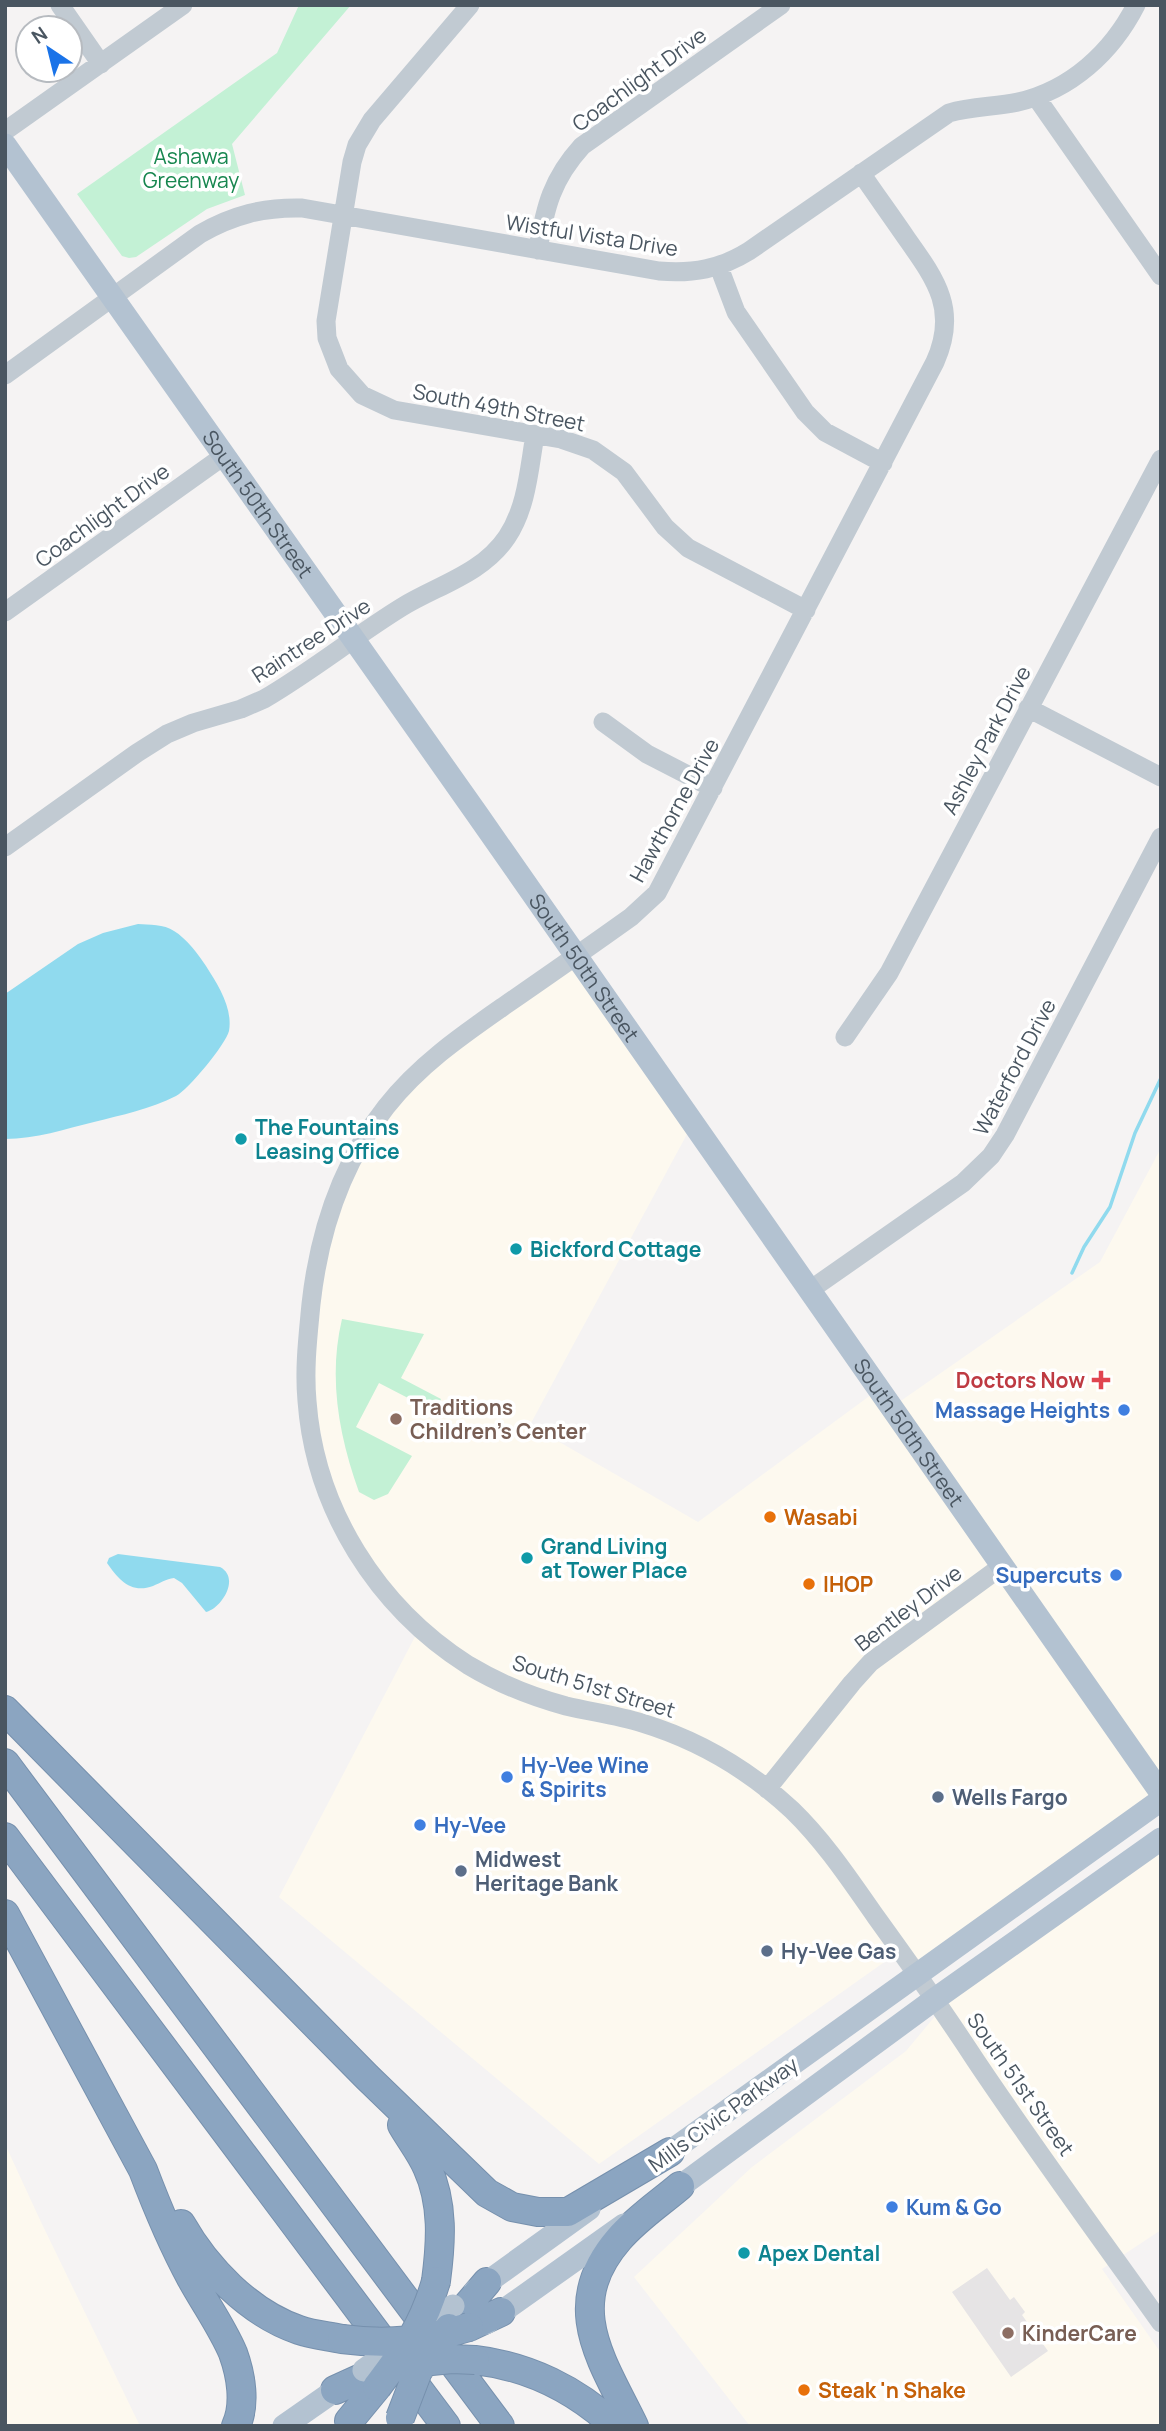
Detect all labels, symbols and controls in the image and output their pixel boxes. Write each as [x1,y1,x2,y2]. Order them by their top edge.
north arrow [14,14,84,84]
text: N [26,21,52,50]
street label: Coachlight Drive [566,21,712,137]
park label: Ashawa Greenway [143,142,239,194]
street label: Wistful Vista Drive [504,208,680,262]
street label: South 49th Street [410,377,588,437]
street label: South 50th Street [196,424,320,583]
street label: Coachlight Drive [29,457,175,573]
street label: Raintree Drive [246,591,376,689]
street label: Ashley Park Drive [935,661,1037,819]
street label: Hawthorne Drive [623,733,725,887]
street label: South 50th Street [523,888,646,1047]
street label: Waterford Drive [966,994,1062,1140]
place label: The Fountains Leasing Office [255,1113,400,1165]
marker: The Fountains Leasing Office [233,1131,249,1147]
place label: Bickford Cottage [530,1235,701,1263]
marker: Bickford Cottage [508,1241,524,1257]
street label: South 50th Street [847,1353,971,1512]
place label: Doctors Now [956,1366,1085,1394]
marker: Doctors Now [1091,1370,1111,1390]
place label: Traditions Children's Center [410,1393,587,1445]
place label: Massage Heights [935,1396,1110,1424]
marker: Massage Heights [1116,1402,1132,1418]
marker: Traditions Children's Center [388,1411,404,1427]
place label: Wasabi [784,1503,858,1531]
marker: Wasabi [762,1509,778,1525]
place label: Grand Living at Tower Place [541,1532,687,1584]
marker: Grand Living at Tower Place [519,1550,535,1566]
street label: Bentley Drive [849,1559,967,1657]
place label: Supercuts [996,1561,1102,1589]
marker: Supercuts [1108,1567,1124,1583]
place label: IHOP [823,1570,873,1598]
marker: IHOP [801,1576,817,1592]
street label: South 51st Street [509,1648,679,1724]
place label: Hy-Vee Wine & Spirits [521,1751,649,1803]
marker: Hy-Vee Wine & Spirits [499,1769,515,1785]
place label: Wells Fargo [952,1783,1068,1811]
marker: Wells Fargo [930,1789,946,1805]
place label: Hy-Vee [434,1811,506,1839]
marker: Hy-Vee [412,1817,428,1833]
place label: Midwest Heritage Bank [475,1845,619,1897]
marker: Midwest Heritage Bank [453,1863,469,1879]
place label: Hy-Vee Gas [781,1937,896,1965]
marker: Hy-Vee Gas [759,1943,775,1959]
street label: South 51st Street [961,2007,1081,2161]
street label: Mills Civic Parkway [643,2050,803,2178]
place label: Kum & Go [906,2193,1002,2221]
marker: Kum & Go [884,2199,900,2215]
place label: Apex Dental [758,2239,880,2267]
marker: Apex Dental [736,2245,752,2261]
place label: KinderCare [1022,2319,1137,2347]
marker: KinderCare [1000,2325,1016,2341]
place label: Steak 'n Shake [818,2376,966,2404]
marker: Steak 'n Shake [796,2382,812,2398]

